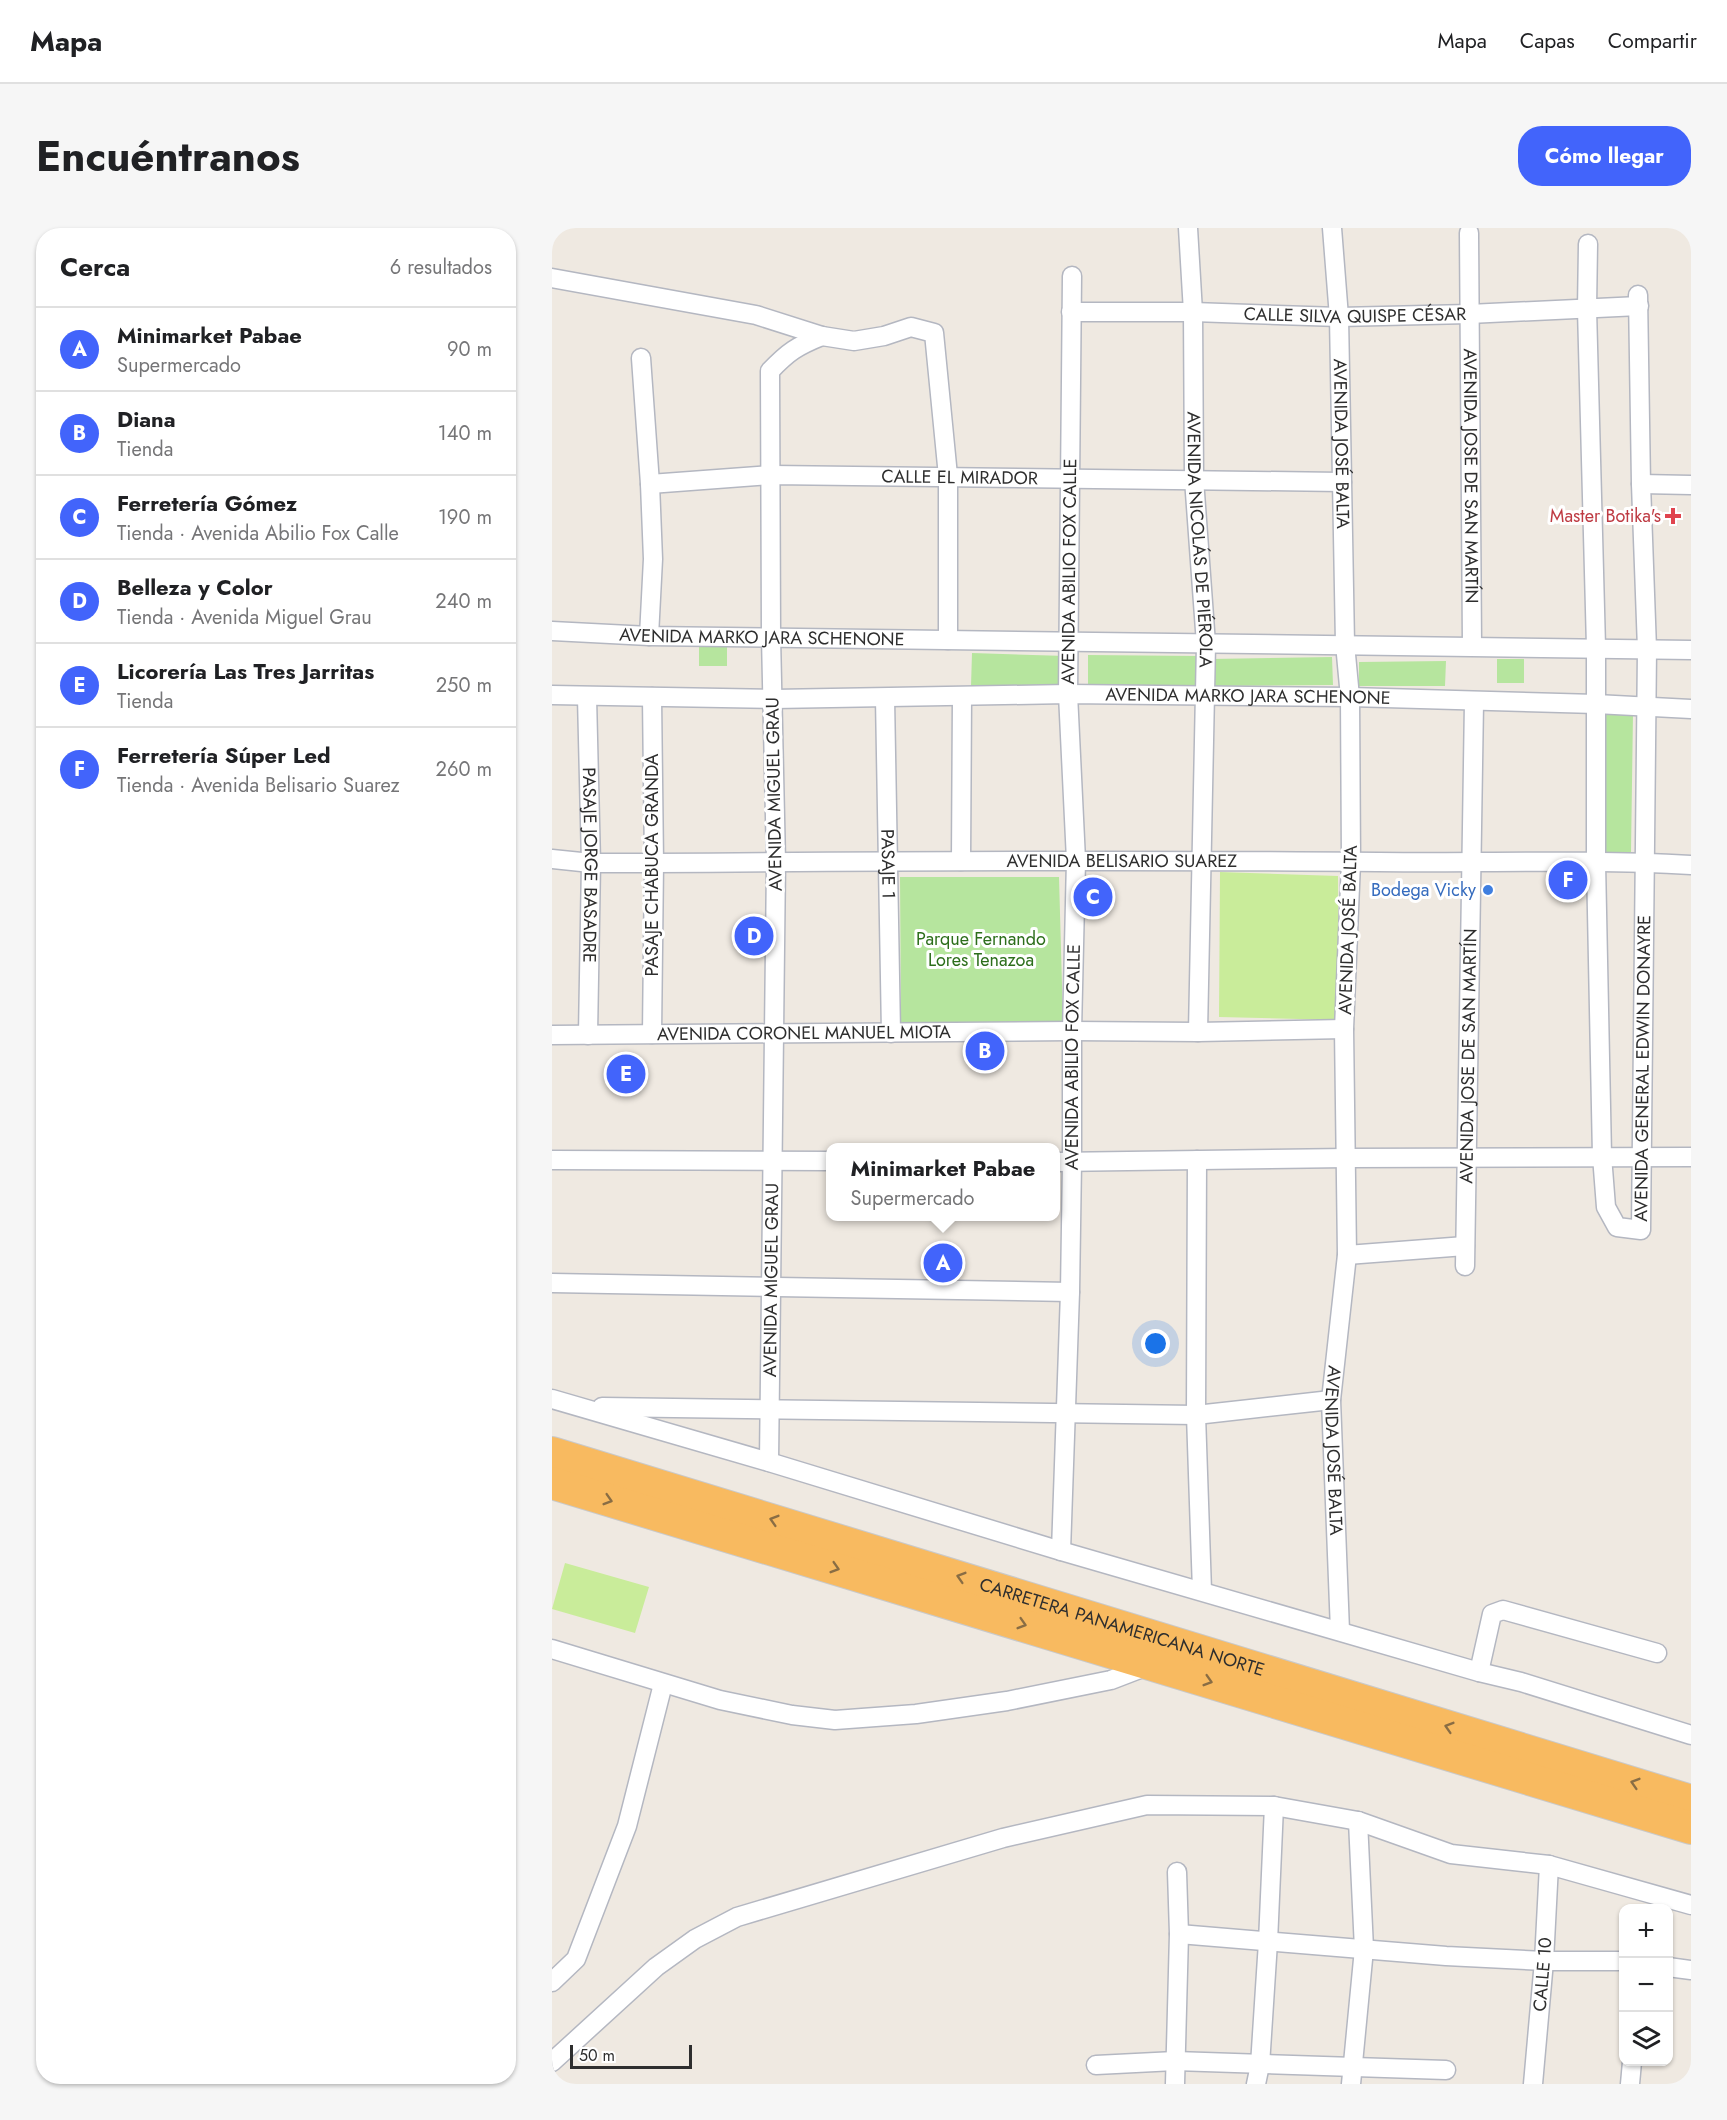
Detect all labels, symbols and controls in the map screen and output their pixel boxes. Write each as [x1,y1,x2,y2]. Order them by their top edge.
text: Mapa [30,21,102,62]
text: Mapa [1438,26,1487,56]
text: Capas [1520,26,1575,56]
text: Compartir [1608,26,1697,56]
text: Encuéntranos [36,126,300,187]
button: Cómo llegar [1518,126,1691,186]
text: Cerca [60,248,130,286]
text: 6 resultados [390,253,492,282]
street label: CALLE SILVA QUISPE CÉSAR [1243,301,1466,330]
text: Minimarket Pabae [117,319,302,351]
text: A [72,335,87,364]
text: 90 m [447,335,492,364]
street label: AVENIDA JOSE DE SAN MARTÍN [1457,348,1485,604]
text: Supermercado [117,351,241,380]
street label: AVENIDA JOSÉ BALTA [1327,358,1356,529]
text: Diana [117,403,176,435]
street label: AVENIDA NICOLÁS DE PIÉROLA [1181,411,1219,668]
text: B [73,419,86,448]
text: 140 m [438,419,492,448]
text: Tienda [117,435,173,464]
street label: AVENIDA ABILIO FOX CALLE [1055,458,1083,685]
street label: CALLE EL MIRADOR [881,463,1038,491]
text: Ferretería Gómez [117,487,297,519]
text: C [72,503,87,532]
text: 190 m [438,503,492,532]
place label: Master Botika's [1550,503,1661,529]
marker: Master Botika's [1666,509,1680,523]
text: Tienda · Avenida Abilio Fox Calle [117,519,399,548]
text: Belleza y Color [117,571,273,603]
text: D [72,587,87,616]
text: 240 m [435,587,492,616]
text: Tienda · Avenida Miguel Grau [117,603,372,632]
street label: AVENIDA MARKO JARA SCHENONE [619,621,905,652]
text: Licorería Las Tres Jarritas [117,655,374,687]
text: E [73,671,86,700]
text: 250 m [436,671,492,700]
street label: AVENIDA MARKO JARA SCHENONE [1105,681,1391,711]
text: Tienda [117,687,173,716]
street label: AVENIDA MIGUEL GRAU [759,697,789,891]
text: Ferretería Súper Led [117,739,331,771]
street label: PASAJE CHABUCA GRANDA [639,753,665,977]
text: F [74,755,85,784]
text: 260 m [436,755,492,784]
street label: PASAJE JORGE BASADRE [576,767,604,963]
text: Tienda · Avenida Belisario Suarez [117,771,400,800]
street label: PASAJE 1 [874,829,902,899]
street label: AVENIDA JOSÉ BALTA [1332,845,1364,1015]
street label: AVENIDA BELISARIO SUAREZ [1007,848,1237,874]
pin: F [1548,858,1588,902]
pin: C [1074,874,1112,920]
place label: Bodega Vicky [1371,877,1476,903]
marker: Bodega Vicky [1481,883,1495,897]
pin: D [734,914,774,958]
street label: AVENIDA GENERAL EDWIN DONAYRE [1628,915,1657,1222]
park label: Parque Fernando Lores Tenazoa [916,926,1046,973]
street label: AVENIDA JOSE DE SAN MARTÍN [1453,928,1483,1184]
street label: AVENIDA ABILIO FOX CALLE [1059,944,1087,1170]
street label: AVENIDA CORONEL MANUEL MIOTA [657,1019,951,1047]
pin: B [966,1028,1004,1074]
pin: E [606,1052,646,1096]
popup [826,1143,1060,1221]
text: Minimarket Pabae [851,1152,1035,1184]
street label: AVENIDA MIGUEL GRAU [757,1183,785,1377]
text: Supermercado [851,1184,975,1213]
pin: A [924,1240,962,1286]
your location [1141,1329,1170,1358]
street label: AVENIDA JOSÉ BALTA [1318,1364,1349,1536]
one-way arrow [602,1493,613,1505]
one-way arrow [769,1515,780,1528]
one-way arrow [829,1561,840,1573]
street label: CARRETERA PANAMERICANA NORTE [976,1571,1268,1683]
one-way arrow [956,1572,967,1585]
one-way arrow [1016,1617,1027,1629]
one-way arrow [1202,1674,1213,1686]
one-way arrow [1444,1721,1455,1734]
one-way arrow [1630,1778,1641,1791]
map controls [1619,1904,1673,2066]
button: + [1619,1904,1673,1958]
street label: CALLE 10 [1527,1936,1558,2013]
button: − [1619,1958,1673,2012]
button: layers [1619,2012,1673,2066]
scale bar [570,2042,692,2070]
text: 50 m [579,2044,615,2067]

